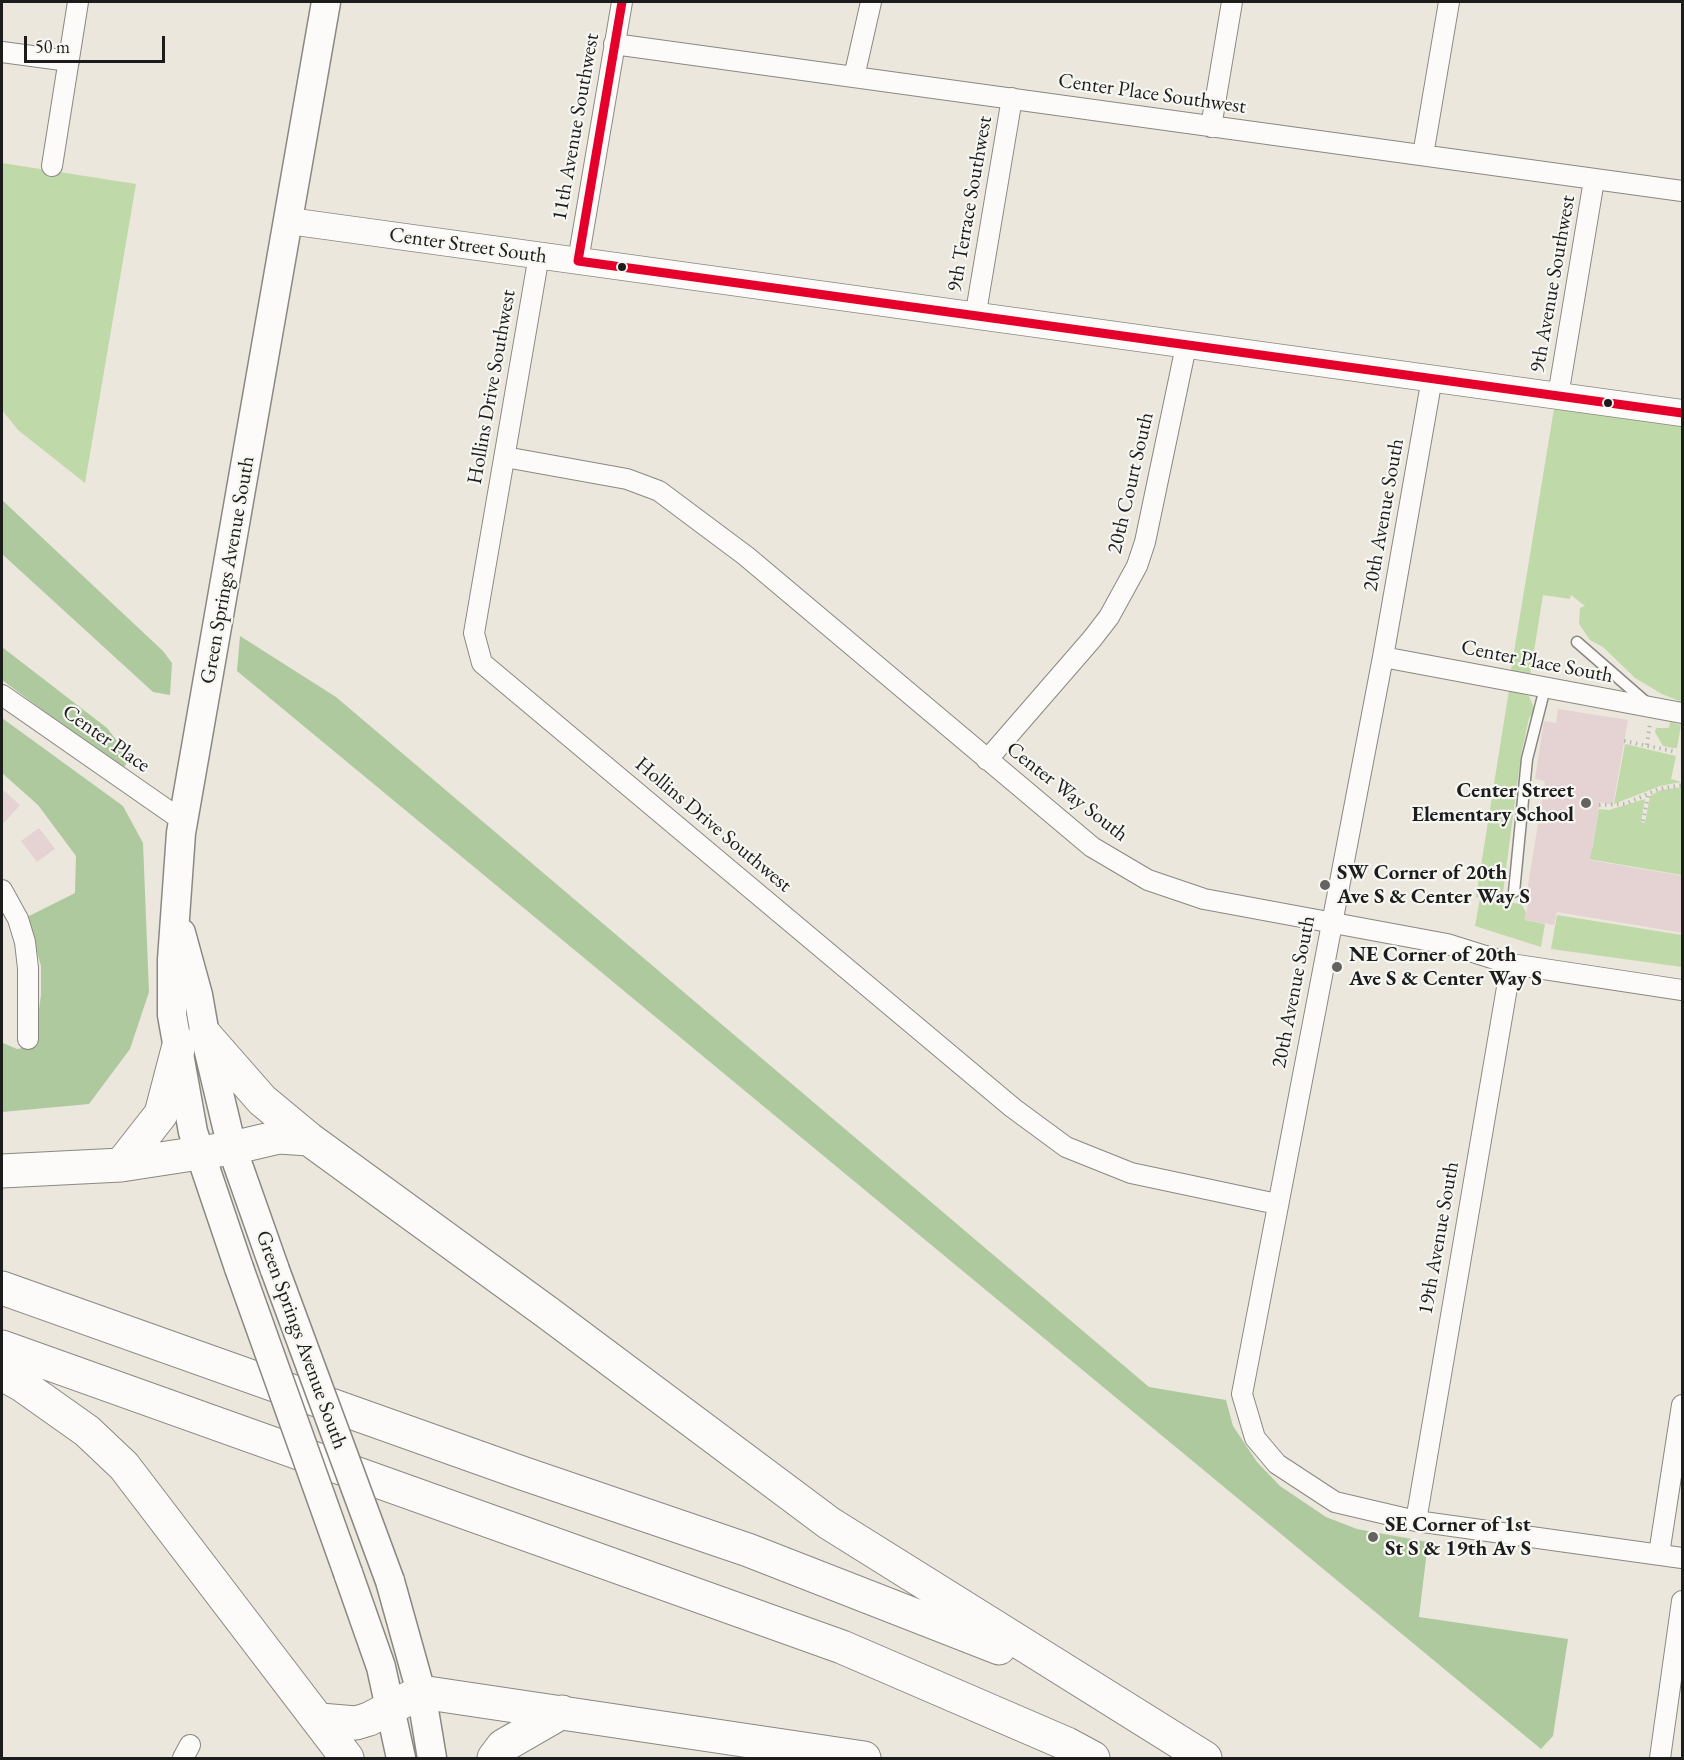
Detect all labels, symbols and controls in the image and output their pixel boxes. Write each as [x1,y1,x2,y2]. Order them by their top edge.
scale bar [27,24,168,62]
street label: 11th Avenue Southwest [547,31,605,223]
text: 50 m [35,35,70,58]
street label: Center Place Southwest [1057,68,1247,120]
street label: 9th Terrace Southwest [942,114,998,294]
street label: 9th Avenue Southwest [1525,193,1581,375]
street label: Center Street South [387,222,549,270]
unlabelled marker [616,261,628,273]
street label: Hollins Drive Southwest [462,288,522,486]
unlabelled marker [1602,397,1614,409]
street label: 20th Court South [1102,410,1160,556]
street label: 20th Avenue South [1358,437,1410,593]
street label: Green Springs Avenue South [196,454,260,686]
street label: Center Place South [1459,635,1615,689]
street label: Center Place [57,700,155,778]
street label: Center Way South [1001,737,1133,847]
street label: Hollins Drive Southwest [629,752,797,898]
place label: Center Street Elementary School [1412,778,1574,828]
marker: Center Street Elementary School [1579,796,1593,810]
place label: SW Corner of 20th Ave S & Center Way S [1337,860,1530,910]
marker: SW Corner of 20th Ave S & Center Way S [1318,878,1332,892]
street label: 20th Avenue South [1267,914,1321,1070]
place label: NE Corner of 20th Ave S & Center Way S [1349,942,1542,992]
marker: NE Corner of 20th Ave S & Center Way S [1330,960,1344,974]
street label: 19th Avenue South [1413,1160,1465,1316]
street label: Green Springs Avenue South [250,1227,352,1453]
place label: SE Corner of 1st St S & 19th Av S [1385,1512,1531,1562]
marker: SE Corner of 1st St S & 19th Av S [1366,1530,1380,1544]

